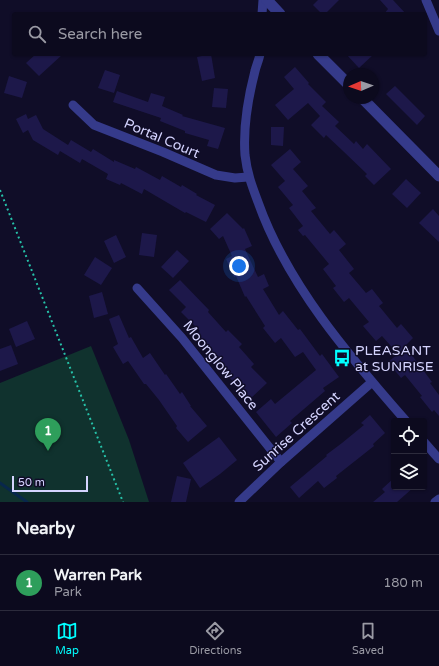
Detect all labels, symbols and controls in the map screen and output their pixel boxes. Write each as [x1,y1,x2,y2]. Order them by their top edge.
search box [12,12,427,56]
icon: search [26,23,48,45]
text: Search here [58,25,142,43]
north arrow [343,68,379,104]
street label: Portal Court [121,115,203,162]
your location [229,256,249,276]
street label: Moonglow Place [179,317,262,414]
place label: PLEASANT at SUNRISE [355,342,434,375]
bus stop icon: PLEASANT at SUNRISE [332,348,352,368]
street label: Sunrise Crescent [249,387,344,475]
pin: 1 [35,418,61,451]
map controls [391,418,427,490]
button: locate [391,418,427,454]
button: layers [391,454,427,490]
scale bar [12,474,88,493]
text: 50 m [18,476,45,489]
text: Nearby [16,518,75,539]
text: Warren Park [54,566,142,584]
text: 1 [25,575,33,591]
text: 180 m [383,575,423,591]
text: Park [54,584,82,600]
tab: Map [55,620,79,657]
tab: Directions [189,620,242,657]
tab: Saved [352,620,384,657]

